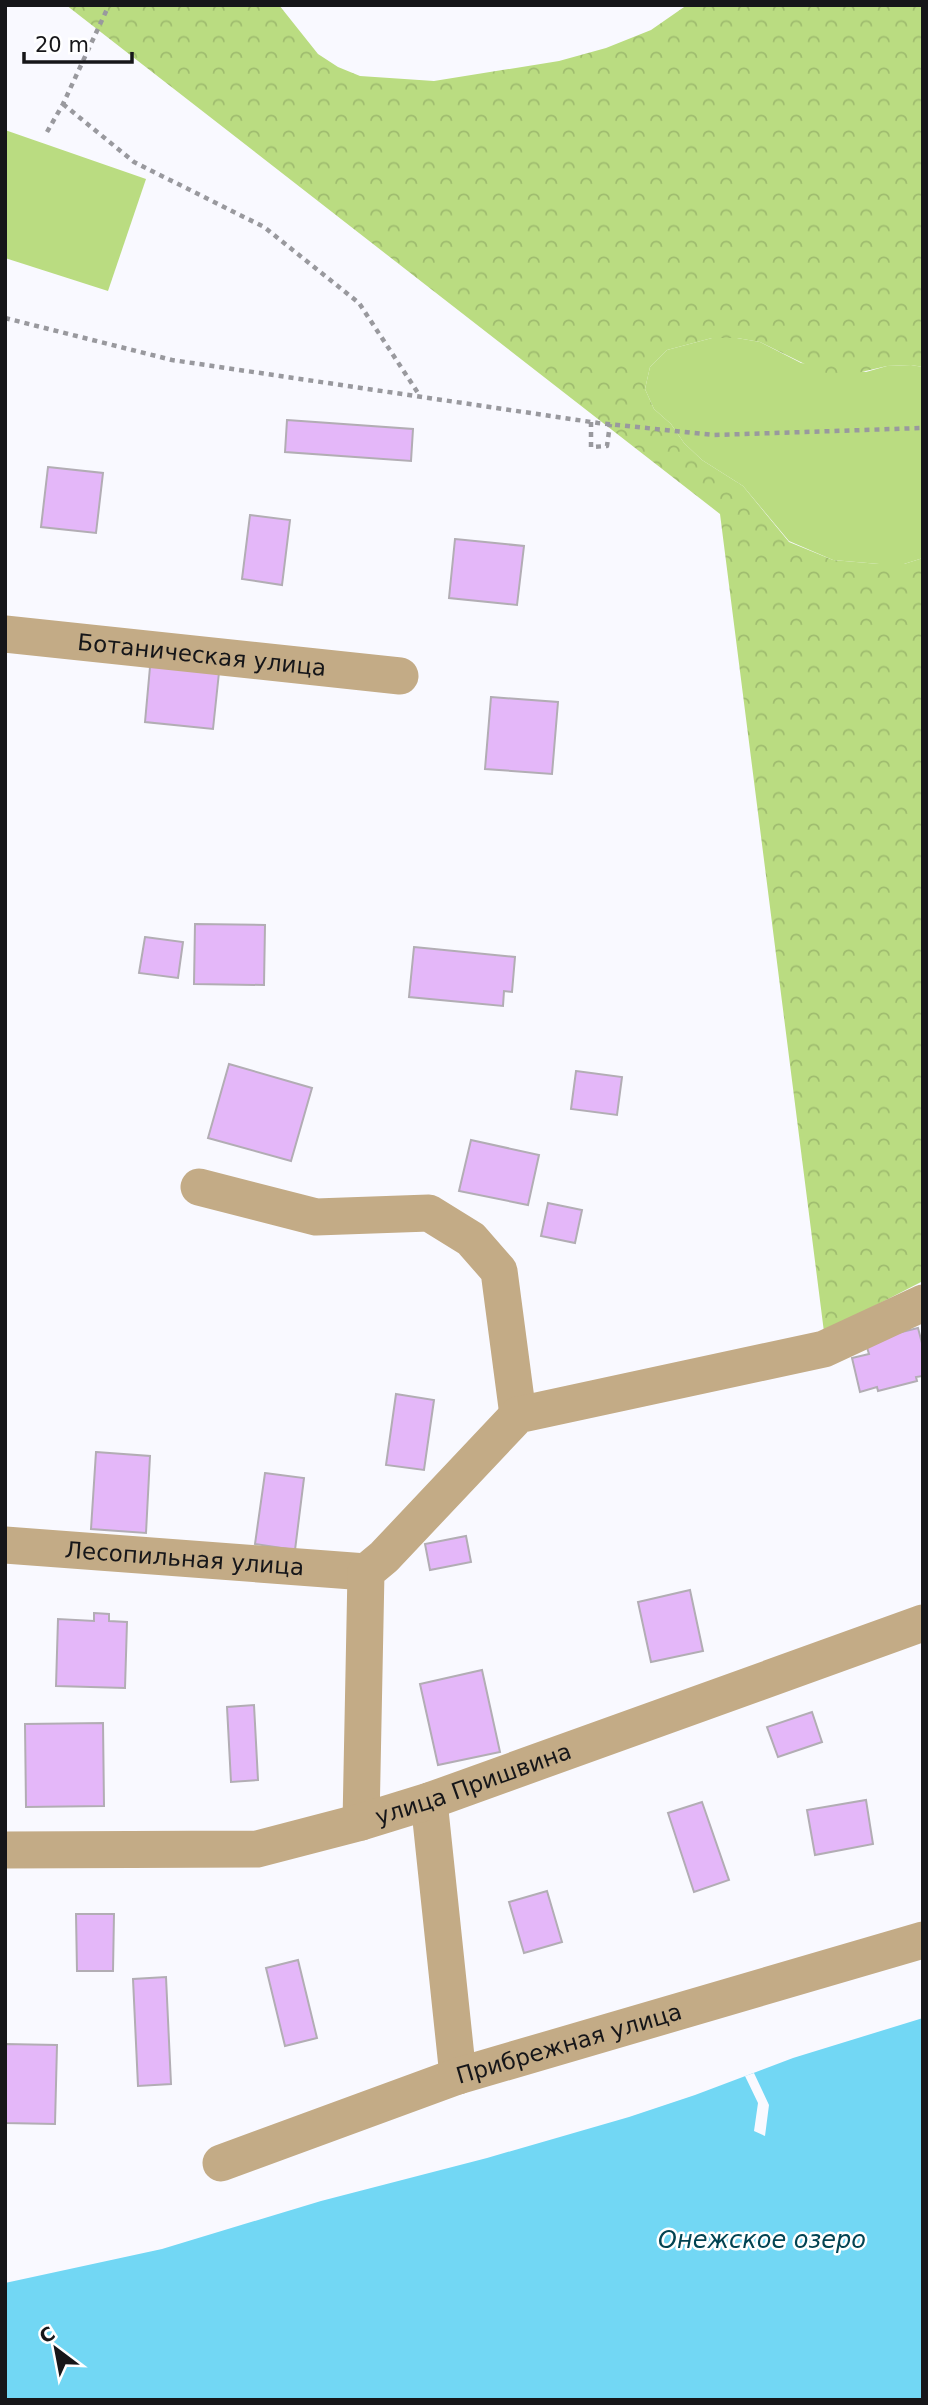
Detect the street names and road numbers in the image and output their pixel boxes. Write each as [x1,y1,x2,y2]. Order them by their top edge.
street label: Ботаническая улица [76,629,328,681]
street label: Лесопильная улица [64,1537,305,1580]
street label: улица Пришвина [372,1738,575,1830]
street label: Прибрежная улица [453,1998,685,2089]

